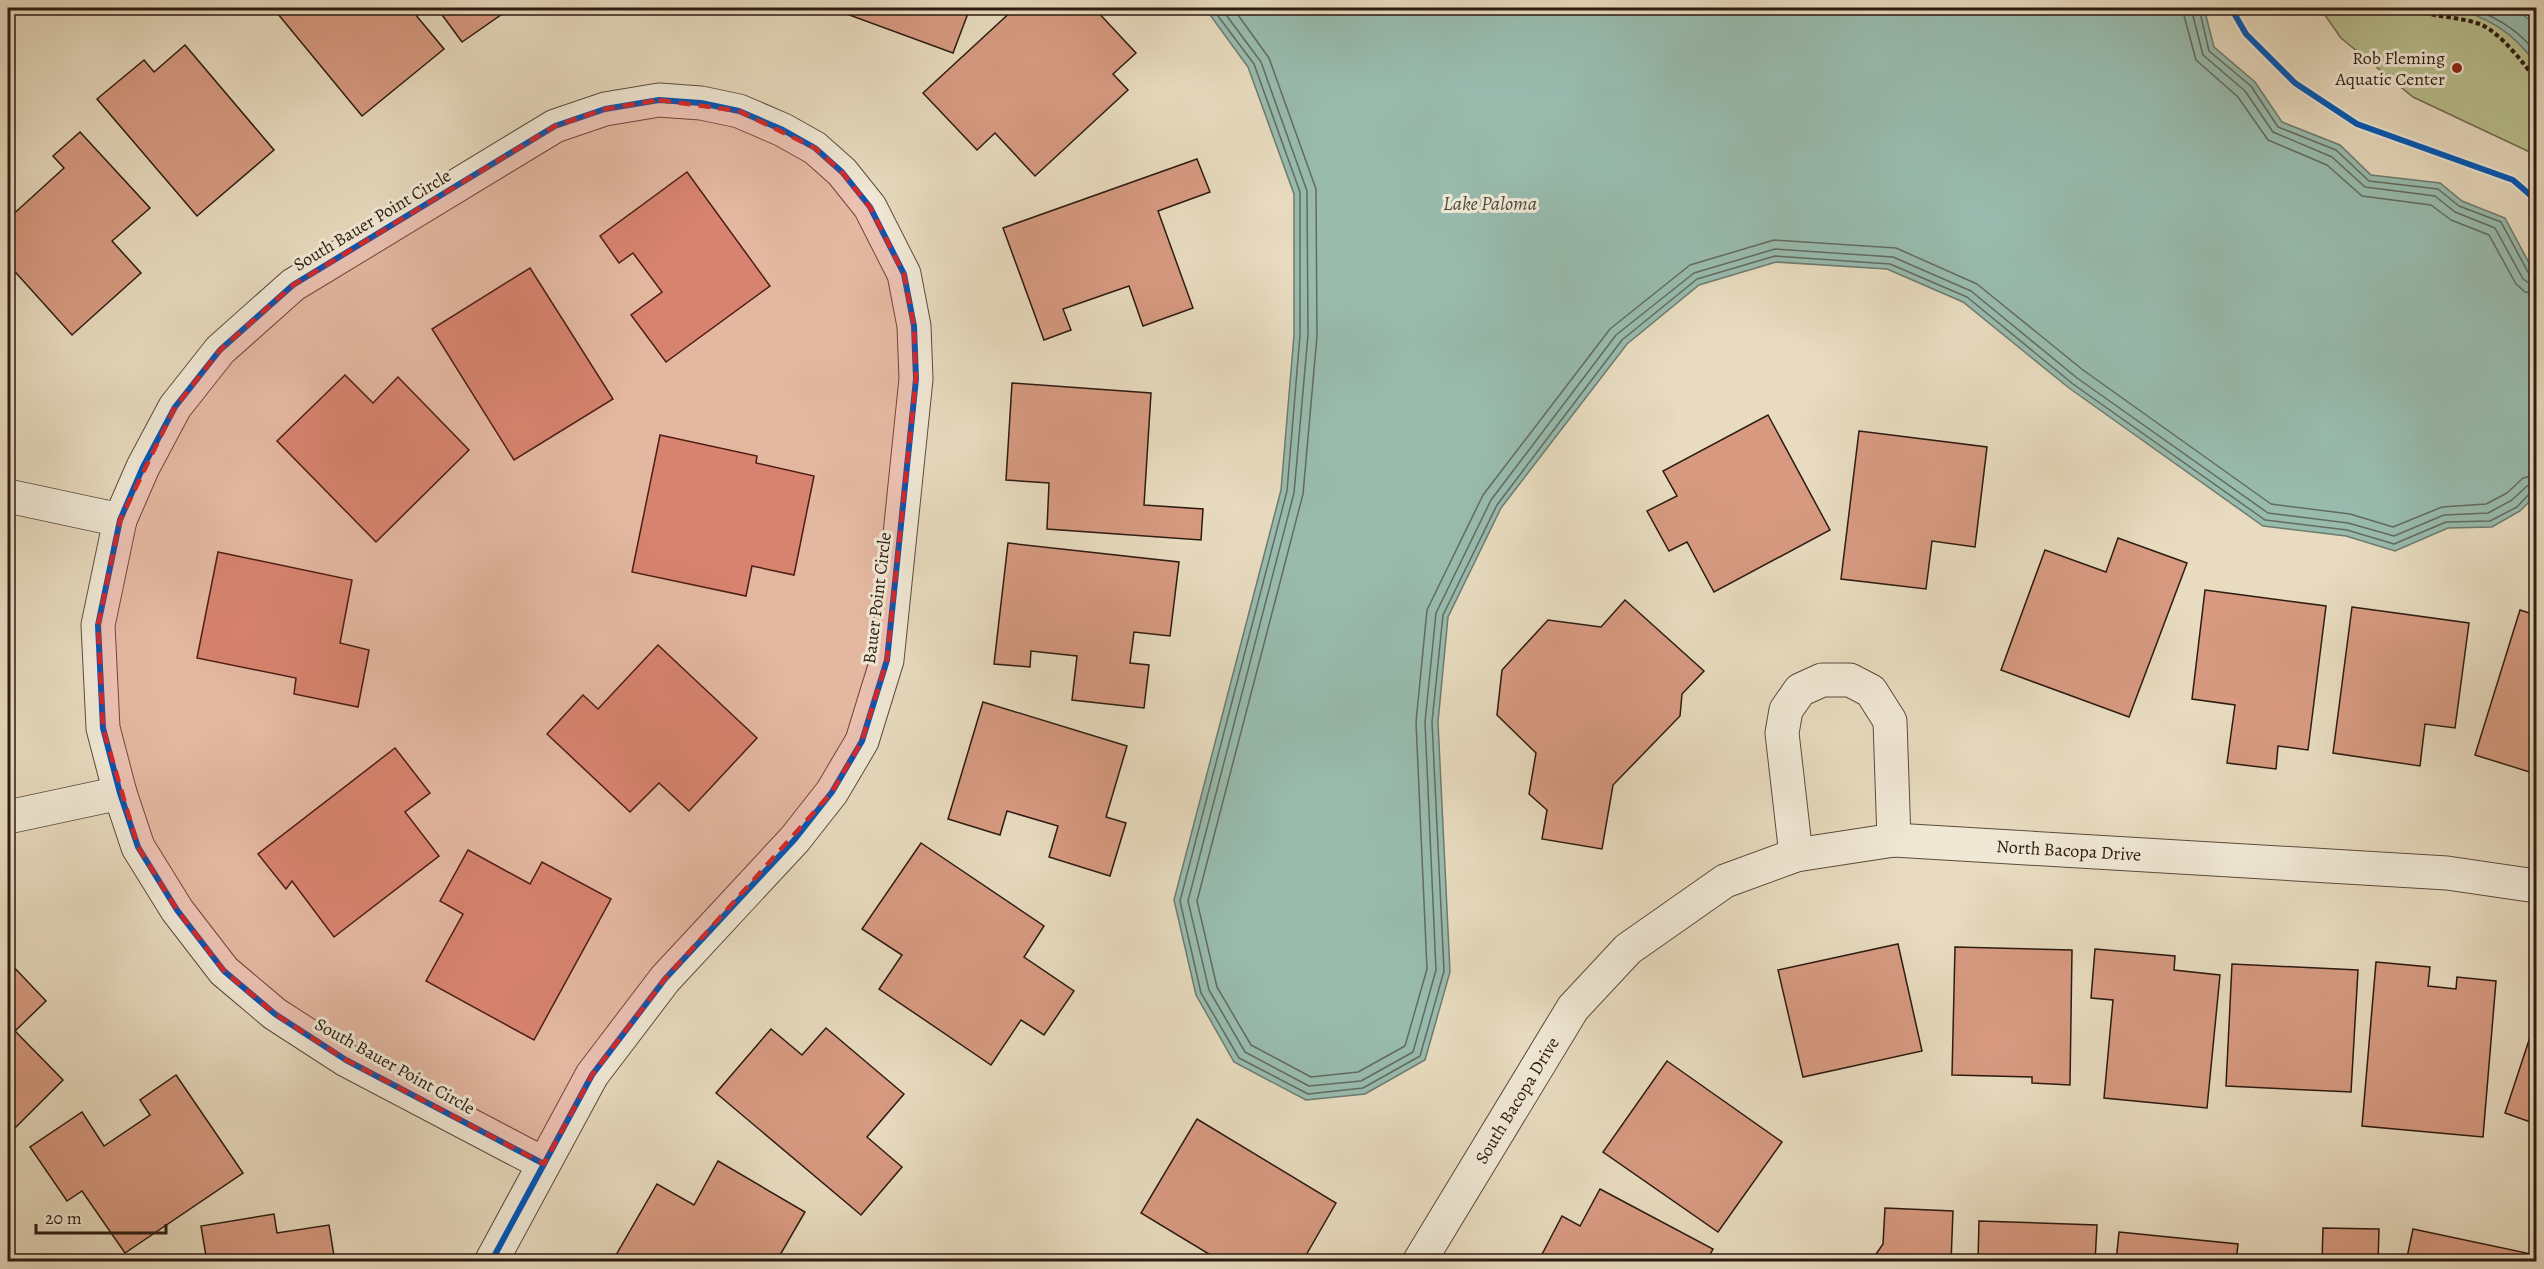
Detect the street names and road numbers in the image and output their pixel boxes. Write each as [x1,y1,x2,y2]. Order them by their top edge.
street label: South Bauer Point Circle [289,163,455,277]
street label: Bauer Point Circle [857,531,897,665]
street label: North Bacopa Drive [1996,834,2142,867]
street label: South Bauer Point Circle [311,1012,479,1120]
street label: South Bacopa Drive [1469,1032,1565,1168]

